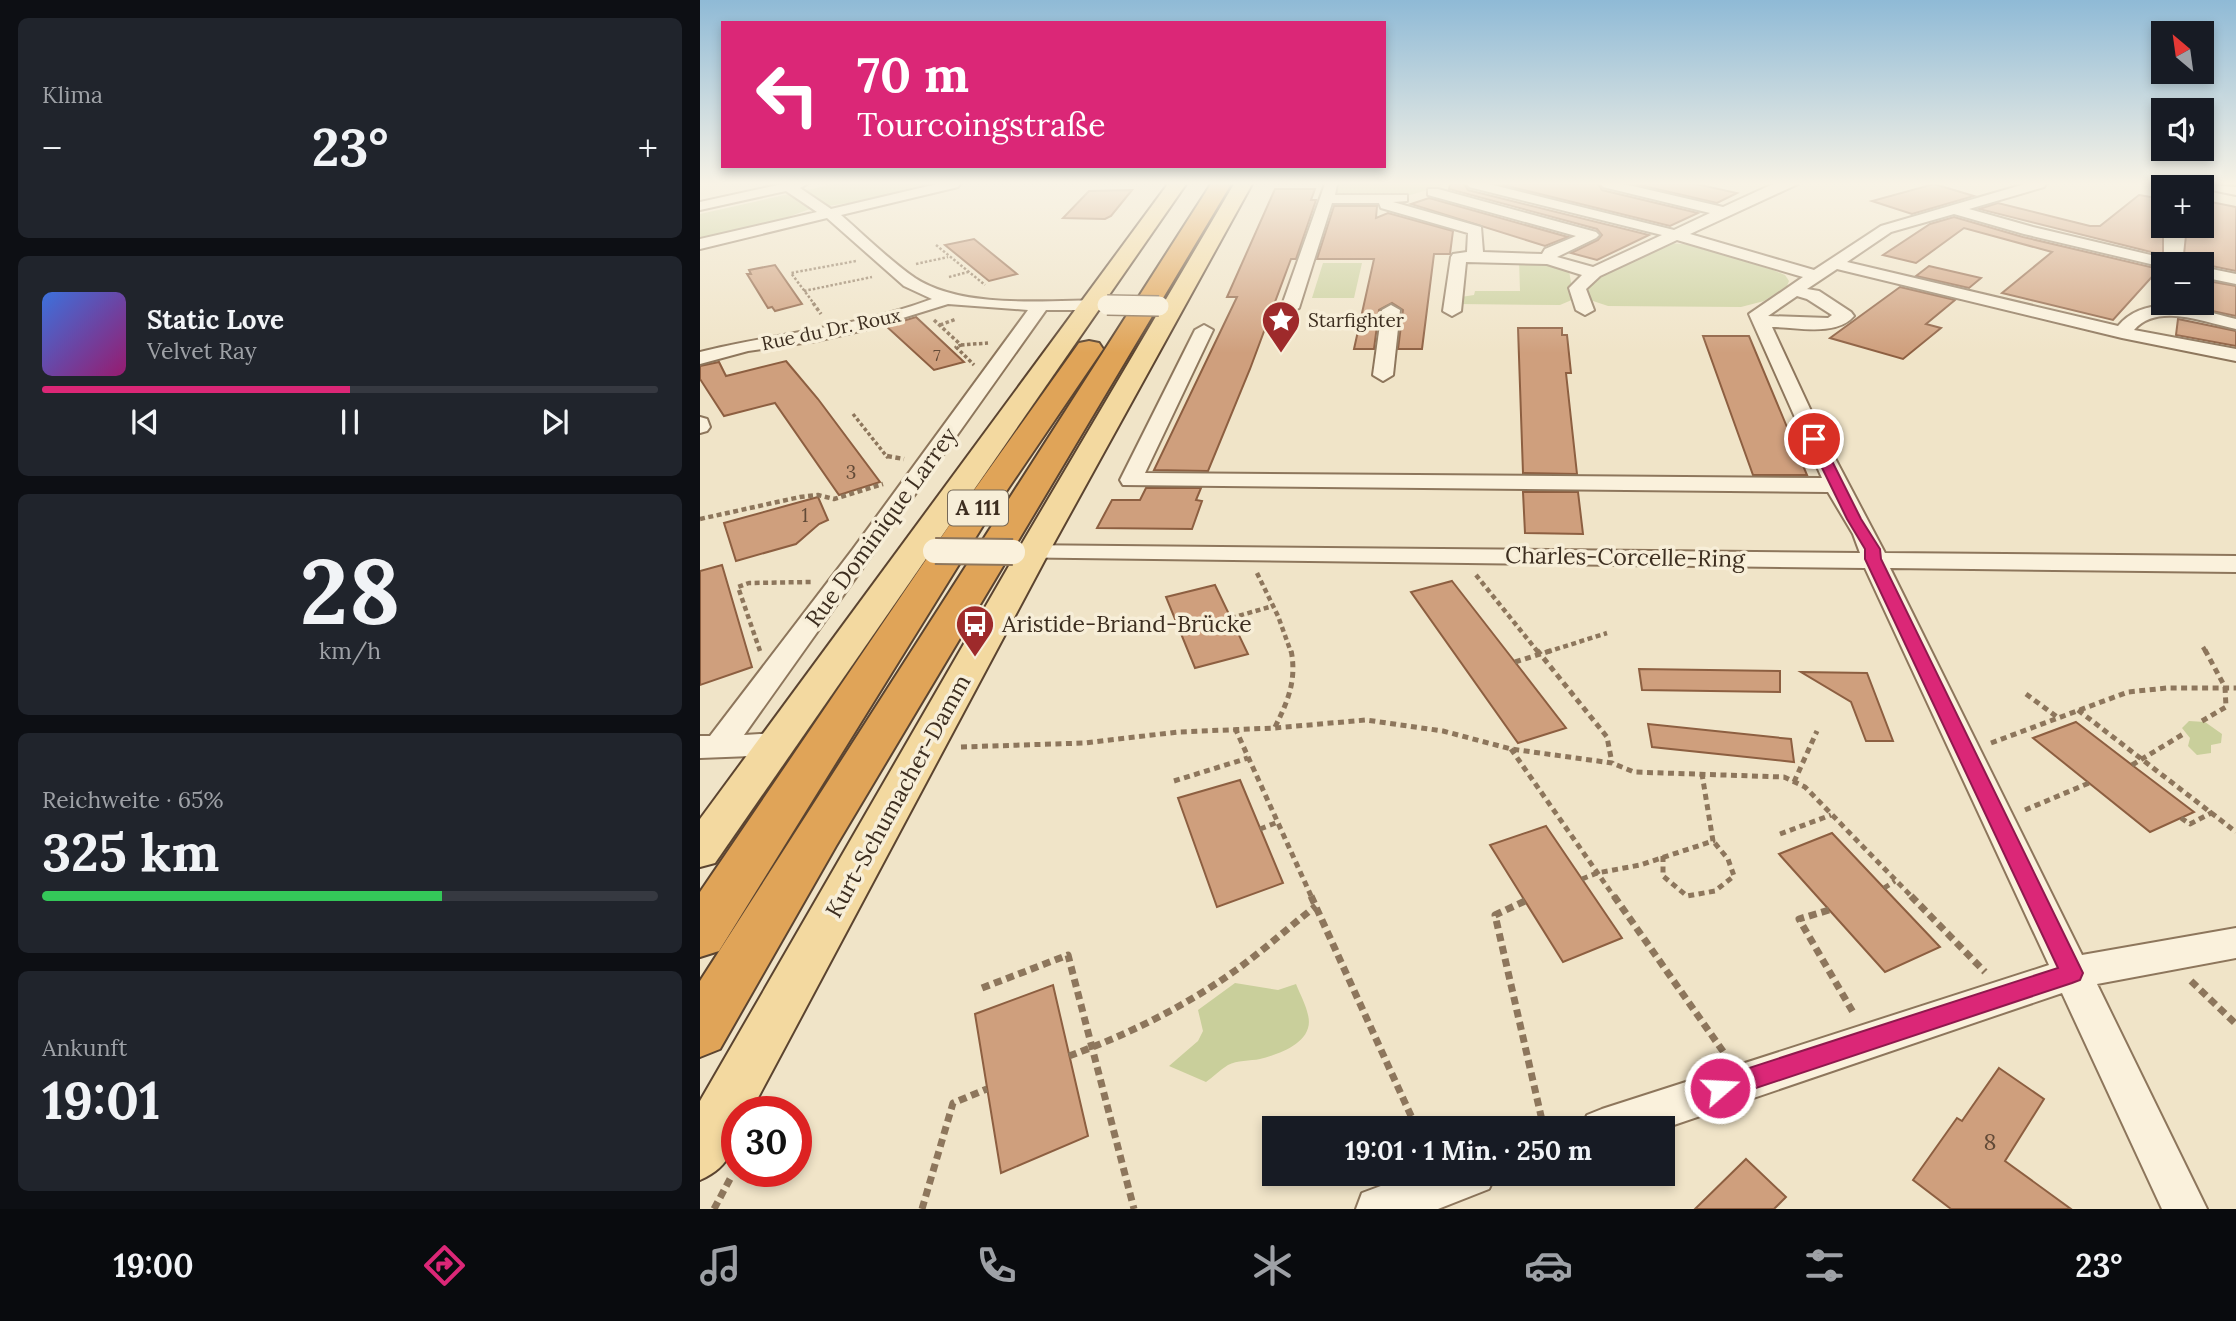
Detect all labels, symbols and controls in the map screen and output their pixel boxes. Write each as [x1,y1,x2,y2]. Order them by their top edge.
north arrow [2151,21,2214,84]
map controls [2151,21,2214,315]
text: 70 m [857,43,969,105]
icon: left [742,49,833,140]
text: Klima [42,80,103,109]
button: sound [2151,98,2214,161]
text: Tourcoingstraße [857,104,1106,145]
text: 23° [312,114,388,180]
text: − [42,124,62,172]
text: + [638,124,658,172]
button: + [2151,175,2214,238]
button: − [2151,252,2214,315]
place icon: Starfighter [1260,299,1302,354]
text: Static Love [147,303,284,336]
street label: Rue du Dr. Roux [759,303,903,355]
place label: Starfighter [1308,308,1405,332]
text: Velvet Ray [147,336,257,365]
house number: 7 [933,345,941,365]
icon: previous [126,403,164,441]
icon: pause [331,403,369,441]
icon: next [536,403,574,441]
pin [1784,409,1844,469]
street label: Rue Dominique Larrey [798,420,963,632]
icon: arrive [1795,420,1833,458]
house number: 3 [846,460,856,484]
road number: A 111 [948,490,1008,526]
house number: 1 [802,503,809,527]
text: 28 [300,532,400,649]
street label: Charles-Corcelle-Ring [1505,540,1746,573]
bus stop icon: Aristide-Briand-Brücke [954,603,996,658]
place label: Aristide-Briand-Brücke [1001,609,1252,638]
text: km/h [319,636,381,665]
street label: Kurt-Schumacher-Damm [819,669,977,922]
text: Reichweite · 65% [42,785,224,814]
text: 325 km [42,819,219,885]
text: Ankunft [42,1033,127,1062]
position arrow [1683,1051,1757,1125]
text: 19:01 [42,1067,160,1133]
speed limit sign: 30 [721,1096,812,1187]
house number: 8 [1984,1127,1996,1156]
text: 19:01 · 1 Min. · 250 m [1345,1134,1592,1167]
icon: directions [420,1241,469,1290]
icon: music [696,1241,745,1290]
icon: phone [972,1241,1021,1290]
icon: climate [1248,1241,1297,1290]
icon: car [1524,1241,1573,1290]
icon: filters [1800,1241,1849,1290]
text: 19:00 [113,1245,194,1286]
text: 23° [2075,1245,2123,1286]

